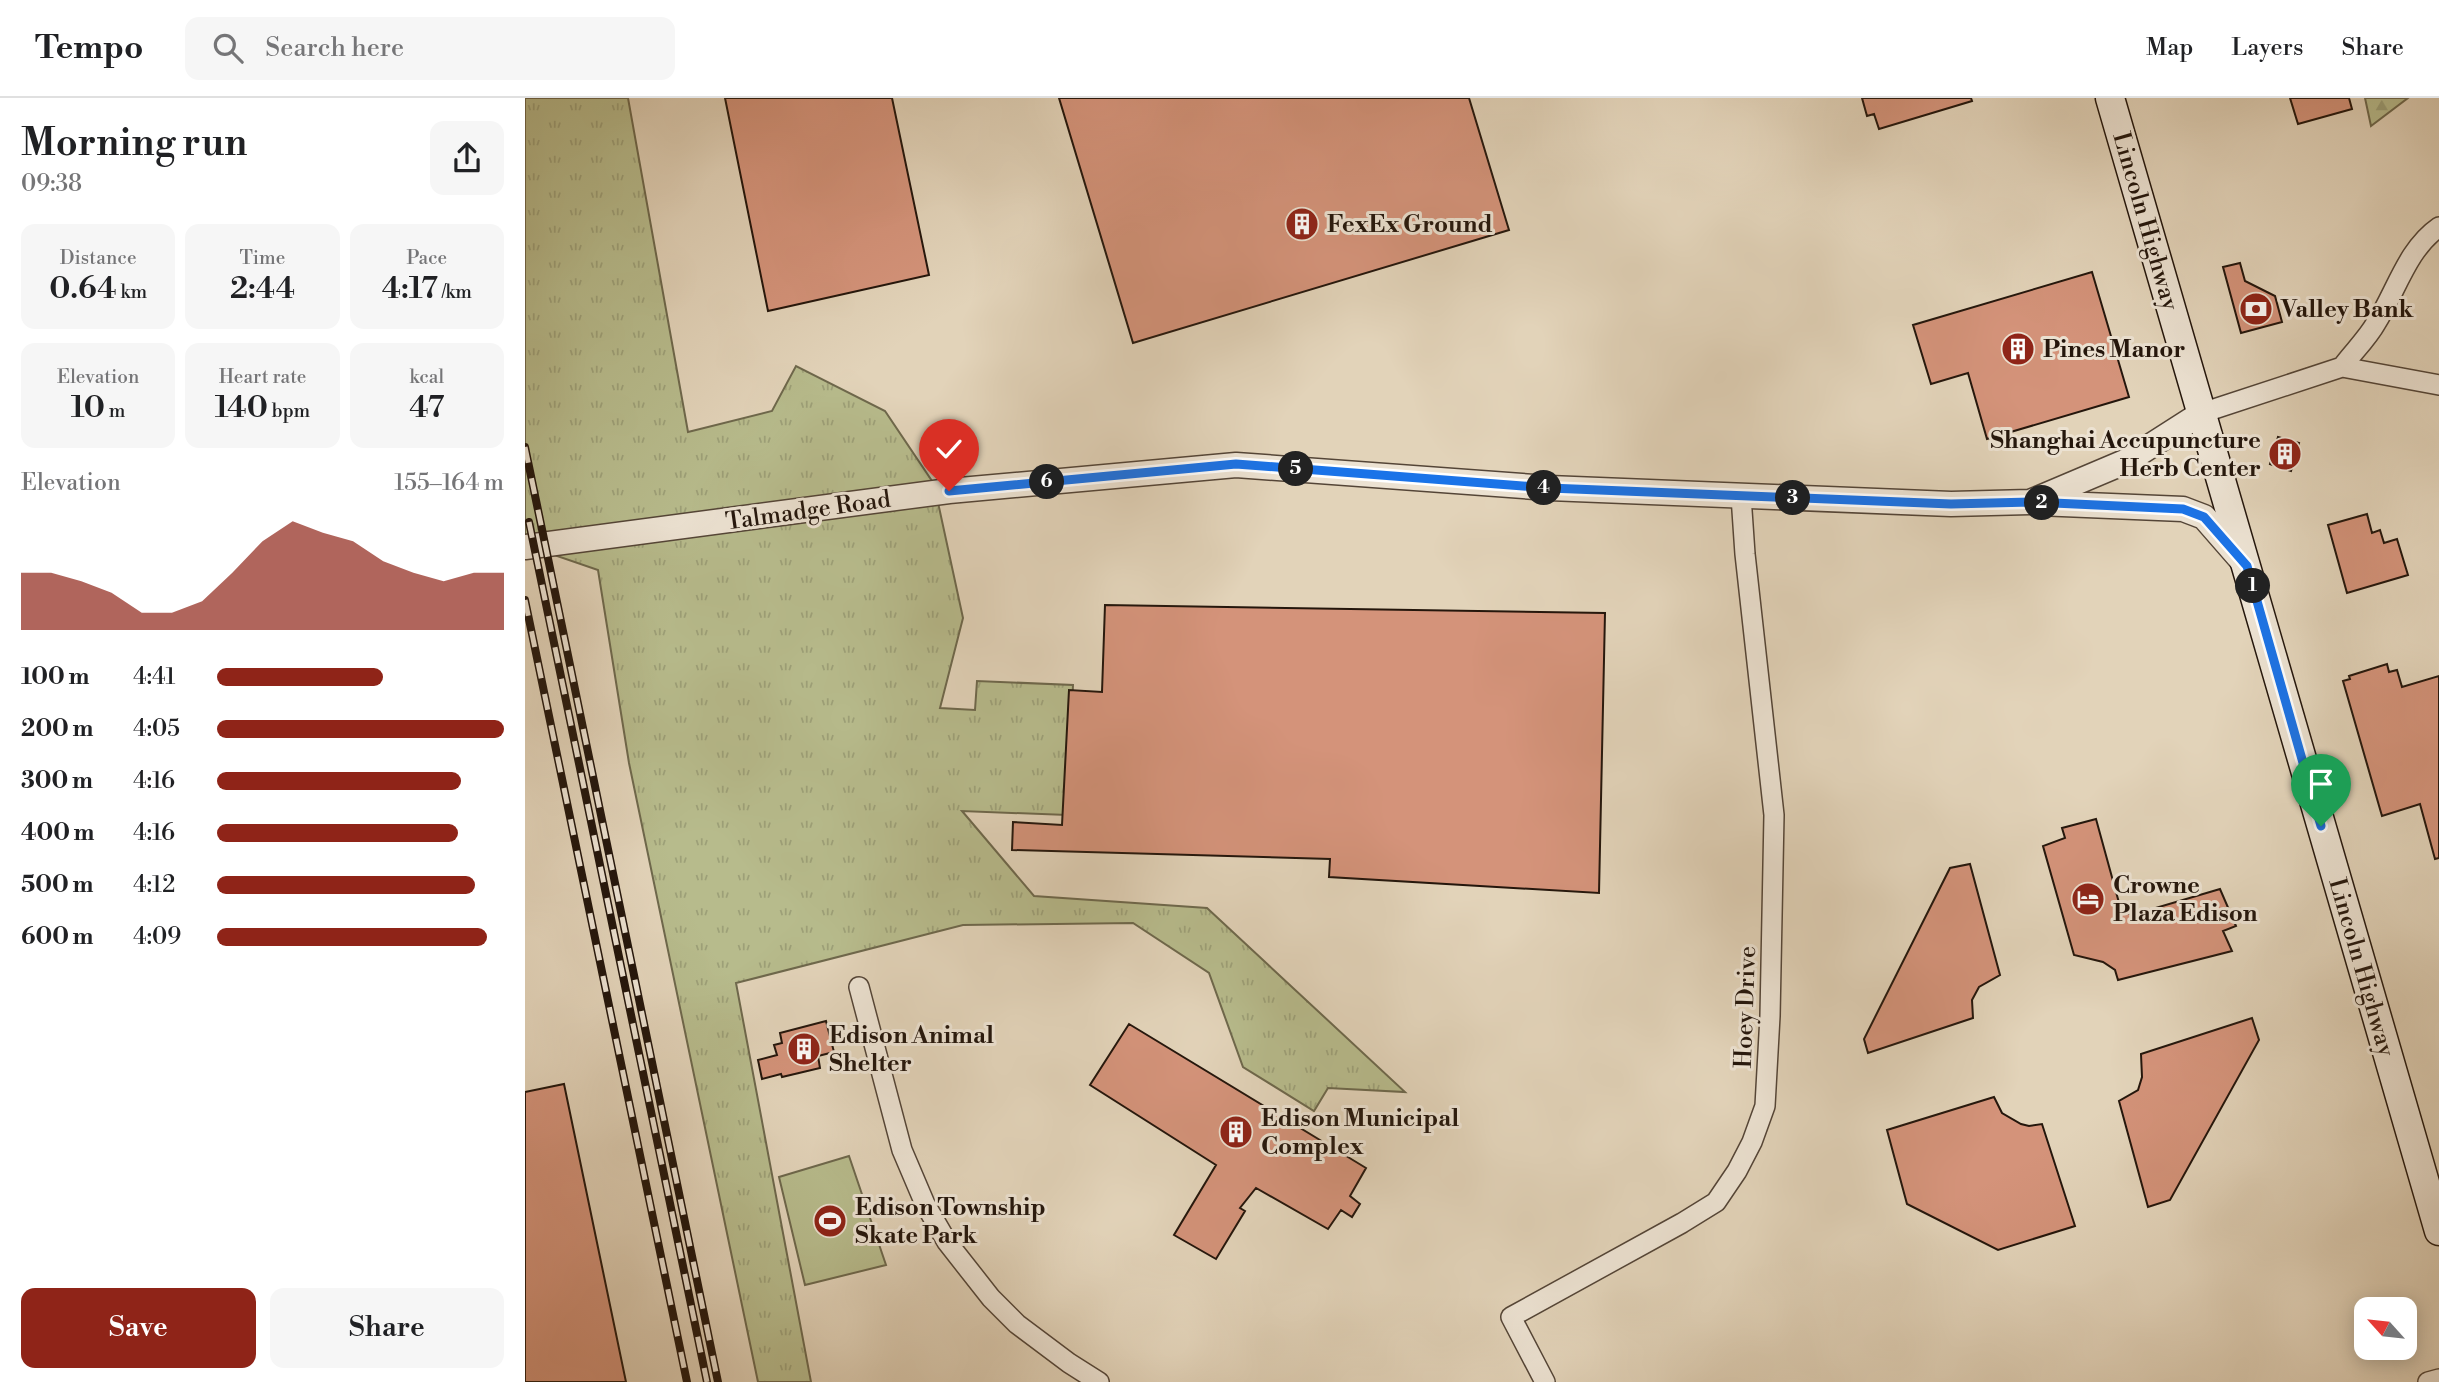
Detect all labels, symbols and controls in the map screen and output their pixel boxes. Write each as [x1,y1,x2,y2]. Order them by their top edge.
search box [185,17,675,80]
text: Tempo [35,28,143,69]
icon: search [209,29,247,67]
text: Search here [265,32,404,64]
text: Map [2146,33,2193,63]
text: Layers [2231,33,2303,63]
text: Share [2341,33,2404,63]
text: Morning run [21,120,247,167]
button: share [430,121,504,195]
street label: Lincoln Highway [2105,129,2185,314]
text: 09:38 [21,170,82,198]
building icon: FexEx Ground [1283,205,1321,243]
place label: FexEx Ground [1327,210,1493,240]
text: Distance [60,246,137,270]
text: Time [240,246,285,270]
text: Pace [406,246,447,270]
text: 0.64 [49,270,117,308]
text: 2:44 [230,270,295,308]
text: 4:17 [382,270,438,308]
text: km [117,280,147,304]
text: /km [438,280,472,304]
bank icon: Valley Bank [2237,290,2275,328]
place label: Valley Bank [2280,295,2414,325]
building icon: Pines Manor [1999,330,2037,368]
place label: Pines Manor [2043,335,2185,365]
text: Elevation [57,365,139,389]
text: Heart rate [219,365,306,389]
text: kcal [410,365,444,389]
text: 10 [71,389,105,427]
text: 140 [215,389,268,427]
text: 47 [409,389,444,427]
text: m [105,399,126,423]
text: bpm [268,399,310,423]
pin [919,419,979,491]
place label: Shanghai Accupuncture Herb Center [1990,426,2261,484]
icon: check [930,430,968,468]
building icon: Shanghai Accupuncture Herb Center [2266,435,2304,473]
pin: 5 [1279,452,1313,486]
text: 5 [1290,456,1301,480]
pin: 6 [1029,464,1065,500]
text: Elevation [21,469,121,497]
text: 155–164 m [394,469,504,497]
text: 6 [1041,469,1052,493]
pin: 4 [1527,470,1561,506]
text: 4 [1537,475,1550,499]
pin: 3 [1775,480,1811,516]
street label: Talmadge Road [724,485,893,537]
text: 3 [1787,485,1798,509]
pin: 2 [2025,486,2059,520]
text: 2 [2036,490,2047,514]
pin: 1 [2235,568,2271,603]
text: 1 [2248,573,2257,597]
text: 100 m [21,663,89,691]
text: 4:41 [133,663,175,691]
text: 200 m [21,715,93,743]
text: 4:05 [133,715,180,743]
pin [2291,754,2351,826]
icon: arrive [2302,765,2340,803]
text: 300 m [21,767,93,795]
text: 4:16 [133,767,175,795]
text: 400 m [21,819,94,847]
text: 4:16 [133,819,175,847]
text: 500 m [21,871,93,899]
text: 4:12 [133,871,175,899]
place label: Crowne Plaza Edison [2113,871,2258,929]
street label: Lincoln Highway [2321,875,2401,1060]
hotel icon: Crowne Plaza Edison [2069,880,2107,918]
text: 600 m [21,923,94,951]
text: 4:09 [133,923,181,951]
street label: Hoey Drive [1729,945,1763,1069]
place label: Edison Animal Shelter [829,1021,994,1079]
building icon: Edison Animal Shelter [785,1030,823,1068]
place label: Edison Municipal Complex [1261,1104,1459,1162]
building icon: Edison Municipal Complex [1217,1113,1255,1151]
place label: Edison Township Skate Park [855,1193,1046,1251]
sports icon: Edison Township Skate Park [811,1202,849,1240]
button: Save [21,1288,256,1368]
button: Share [270,1288,504,1368]
north arrow [2354,1297,2417,1360]
map controls [2354,1297,2417,1360]

